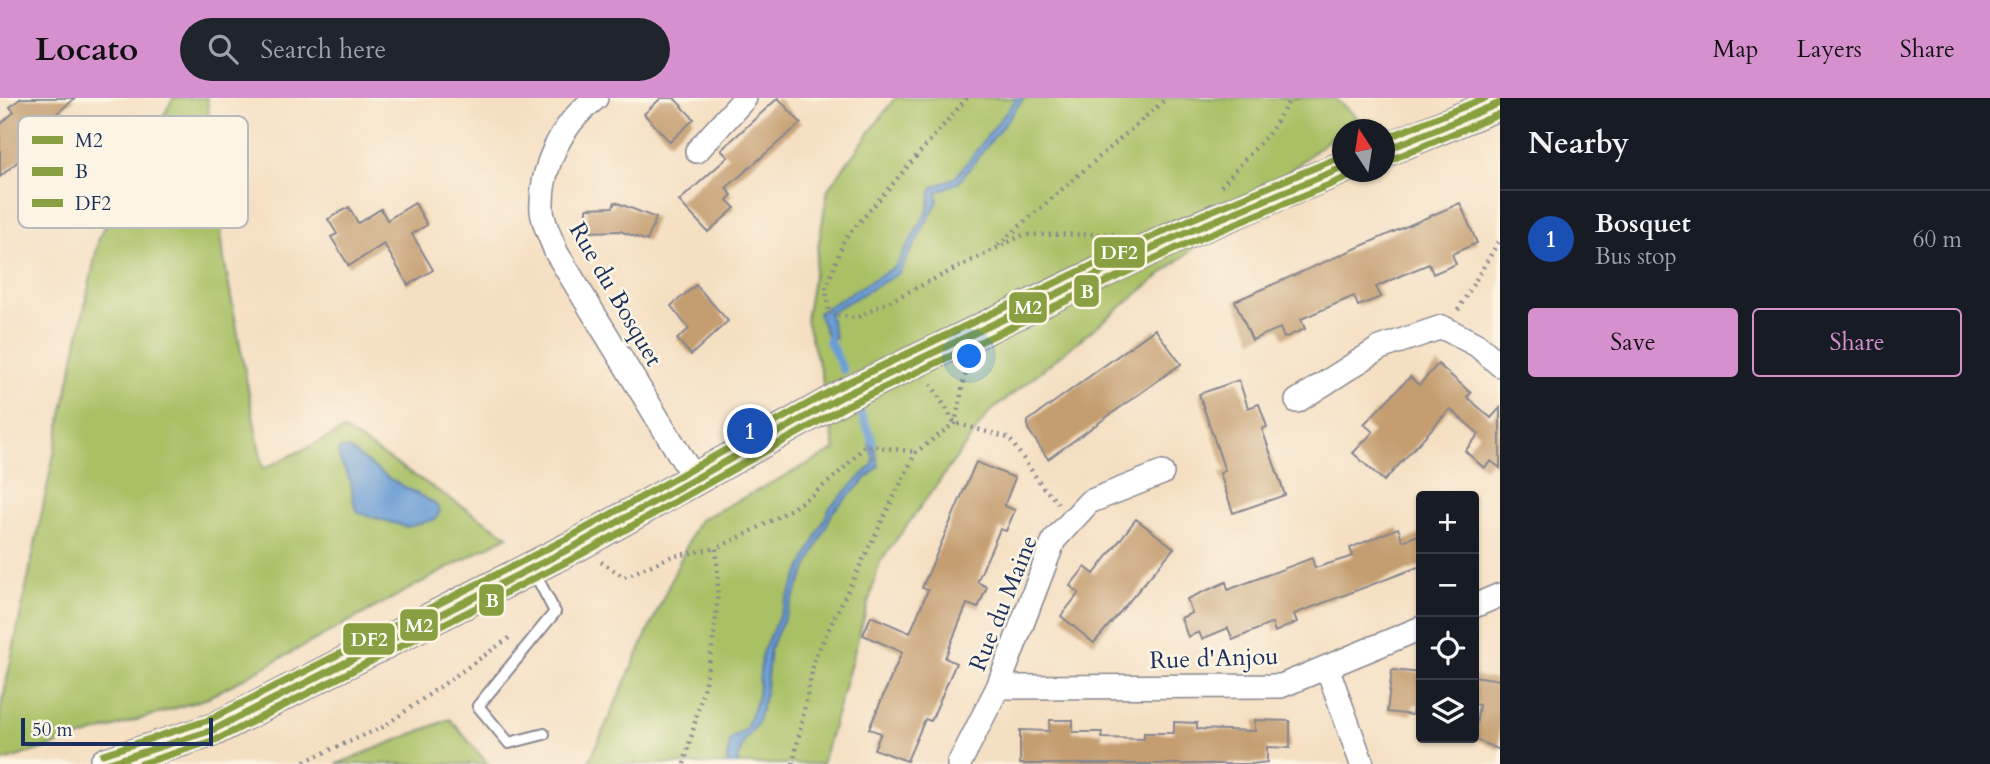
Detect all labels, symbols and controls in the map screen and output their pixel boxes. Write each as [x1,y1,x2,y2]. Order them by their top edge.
search box [180,18,670,81]
text: Locato [35,27,138,72]
icon: search [204,30,242,68]
text: Search here [260,32,386,67]
text: Map [1713,33,1759,66]
text: Layers [1797,33,1862,66]
text: Share [1900,33,1955,66]
legend [18,116,248,228]
north arrow [1332,119,1395,182]
text: Nearby [1528,123,1629,164]
text: M2 [75,128,103,154]
text: B [75,159,88,185]
text: DF2 [75,191,111,217]
text: Bosquet [1595,206,1691,241]
street label: Rue du Bosquet [561,216,670,373]
text: 1 [1545,224,1557,255]
text: 60 m [1913,224,1962,255]
line badge: DF2 [1093,236,1146,269]
text: DF2 [1100,240,1138,266]
text: Bus stop [1595,241,1677,272]
line badge: B [1073,274,1100,308]
text: B [1080,279,1094,305]
line badge: M2 [1008,291,1048,324]
text: M2 [1014,295,1042,321]
button: Save [1528,308,1738,377]
button: Share [1752,308,1962,377]
your location [952,339,986,373]
pin: 1 [727,405,773,457]
map controls [1416,491,1479,743]
button: + [1416,491,1479,554]
street label: Rue du Maine [961,530,1046,676]
button: − [1416,554,1479,617]
line badge: B [478,583,505,617]
text: B [485,588,499,614]
line badge: M2 [399,608,439,642]
text: M2 [405,613,433,639]
button: locate [1416,617,1479,680]
line badge: DF2 [342,622,396,656]
text: DF2 [350,627,388,653]
street label: Rue d'Anjou [1149,640,1279,677]
button: layers [1416,680,1479,743]
scale bar [21,715,214,747]
text: 50 m [32,717,73,743]

